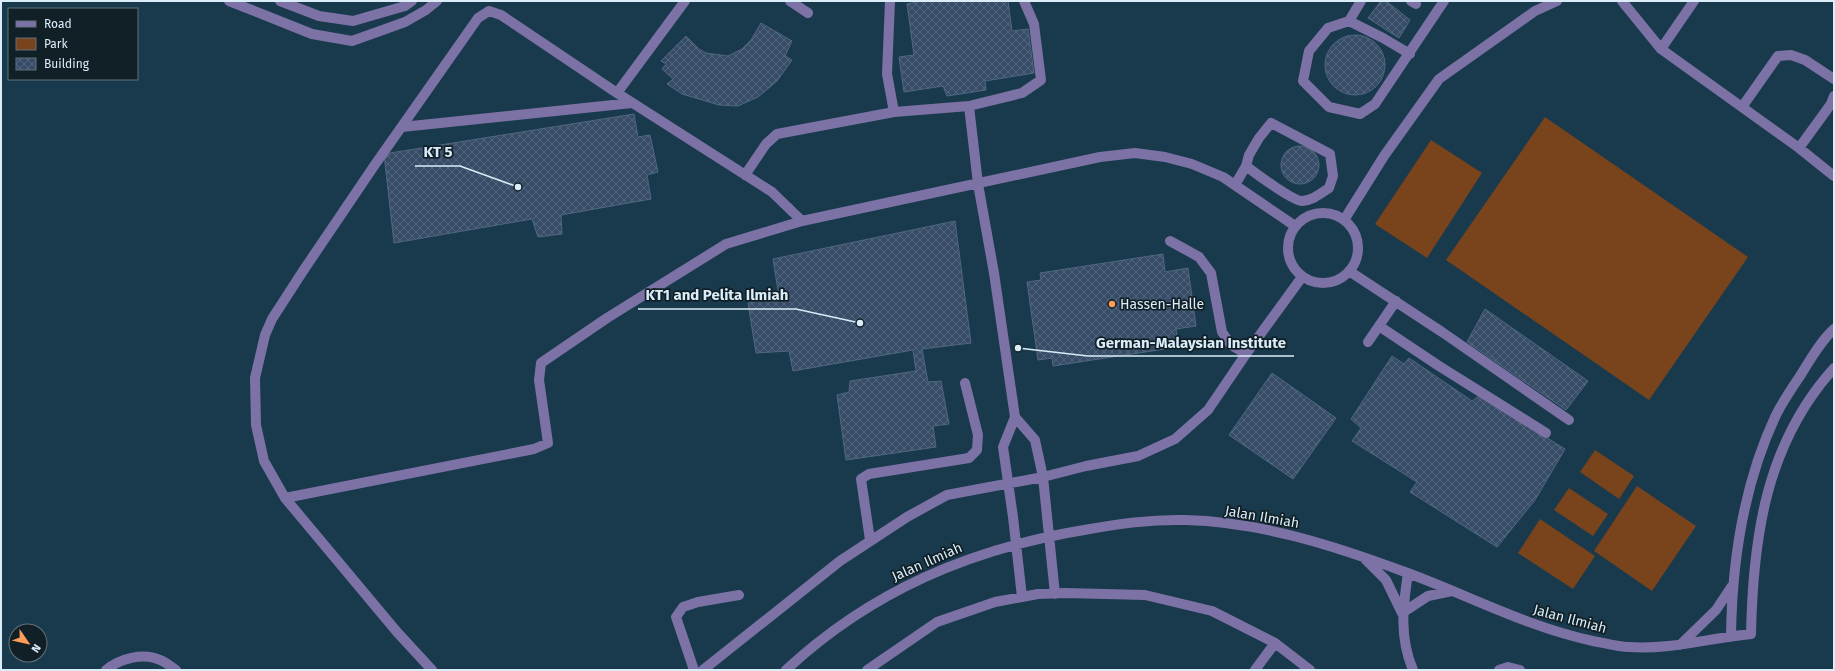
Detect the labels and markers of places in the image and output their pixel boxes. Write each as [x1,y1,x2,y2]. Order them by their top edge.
callout: KT 5 [415,139,460,166]
callout: KT1 and Pelita Ilmiah [638,282,796,309]
place label: Hassen-Halle [1120,296,1204,313]
marker: Hassen-Halle [1107,299,1117,309]
callout: German-Malaysian Institute [1088,329,1294,356]

